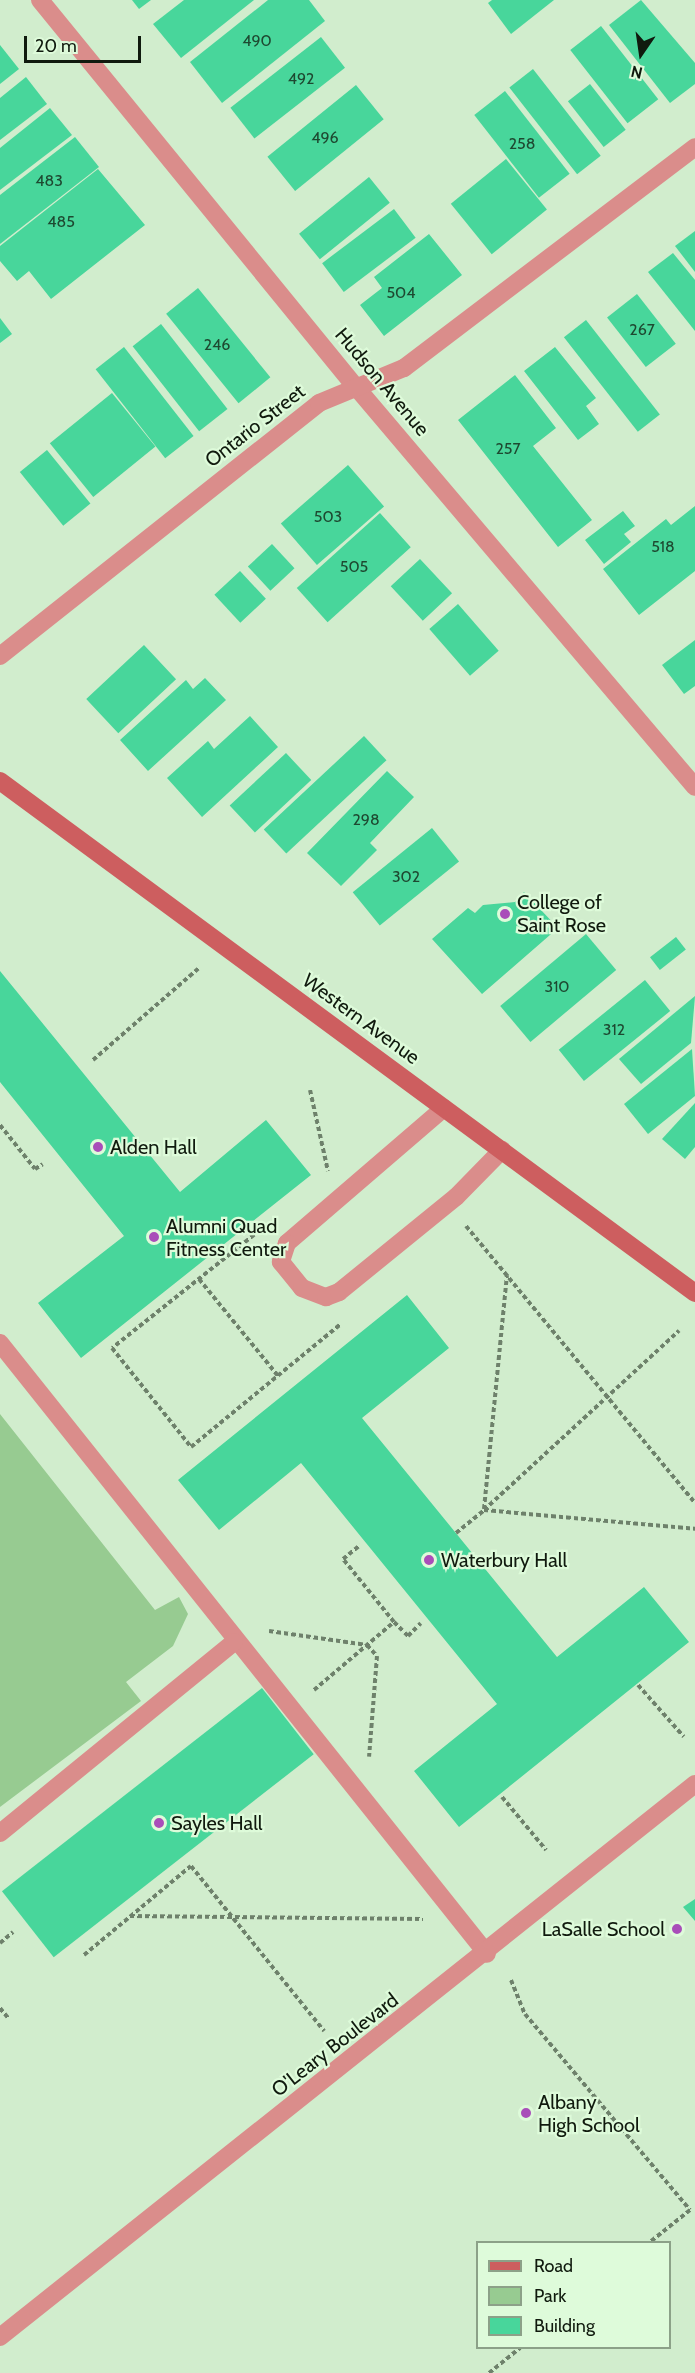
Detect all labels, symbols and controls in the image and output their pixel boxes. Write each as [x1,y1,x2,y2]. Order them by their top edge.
scale bar [27,24,144,62]
north arrow [611,24,671,84]
house number: 490 [242,31,272,51]
text: 20 m [35,35,77,57]
text: N [629,61,644,83]
house number: 492 [288,69,314,89]
house number: 496 [311,128,339,148]
house number: 258 [509,134,535,154]
house number: 483 [35,171,63,191]
house number: 485 [47,212,75,232]
house number: 504 [386,283,416,303]
house number: 267 [629,320,655,340]
street label: Hudson Avenue [330,323,434,441]
house number: 246 [204,335,230,355]
street label: Ontario Street [200,380,310,472]
house number: 257 [495,439,521,459]
house number: 503 [314,507,342,527]
house number: 518 [651,537,675,557]
house number: 505 [340,557,368,577]
house number: 298 [352,810,380,830]
house number: 302 [392,867,420,887]
place label: College of Saint Rose [517,891,606,938]
marker: College of Saint Rose [498,907,512,921]
street label: Western Avenue [298,968,424,1070]
house number: 310 [544,977,570,997]
house number: 312 [603,1020,625,1040]
place label: Alden Hall [110,1135,197,1159]
marker: Alden Hall [91,1140,105,1154]
place label: Alumni Quad Fitness Center [166,1214,286,1261]
marker: Alumni Quad Fitness Center [147,1230,161,1244]
place label: Waterbury Hall [441,1548,567,1572]
marker: Waterbury Hall [422,1553,436,1567]
place label: Sayles Hall [171,1811,263,1835]
marker: Sayles Hall [152,1816,166,1830]
place label: LaSalle School [542,1917,665,1941]
marker: LaSalle School [670,1922,684,1936]
street label: O'Leary Boulevard [267,1988,403,2102]
place label: Albany High School [538,2090,640,2137]
marker: Albany High School [519,2106,533,2120]
legend [476,2241,671,2349]
text: Road [534,2255,573,2277]
text: Park [534,2285,566,2307]
text: Building [534,2315,595,2337]

